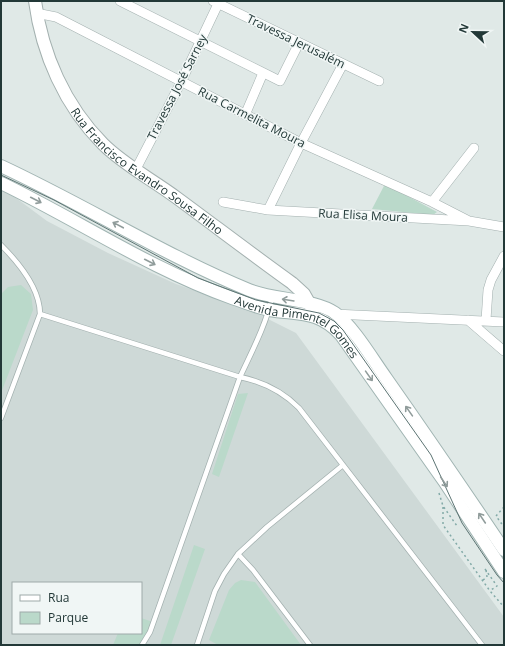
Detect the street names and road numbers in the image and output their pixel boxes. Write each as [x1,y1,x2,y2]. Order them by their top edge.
street label: Travessa Jerusalém [244,10,348,72]
street label: Travessa José Sarney [143,30,211,143]
street label: Rua Carmelita Moura [195,83,309,151]
street label: Rua Francisco Evandro Sousa Filho [67,104,227,238]
street label: Rua Elisa Moura [318,204,408,226]
street label: Avenida Pimentel Gomes [233,291,363,362]

